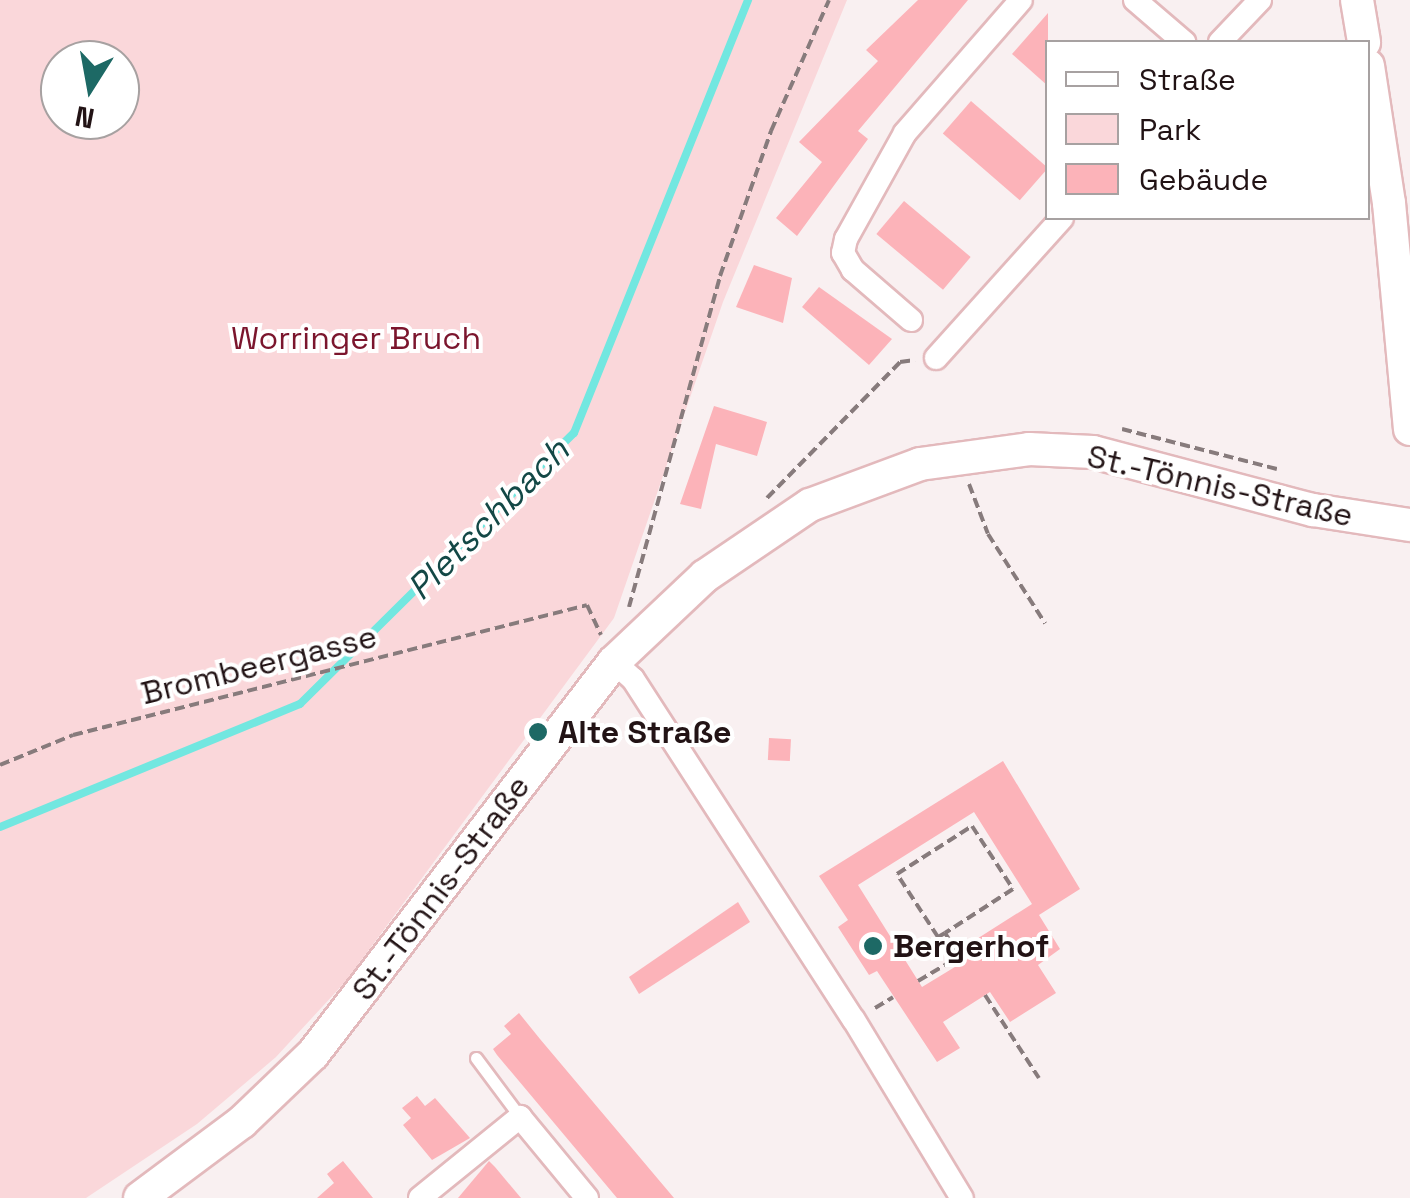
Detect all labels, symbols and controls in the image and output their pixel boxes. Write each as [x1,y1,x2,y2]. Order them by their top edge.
north arrow [40,40,140,140]
legend [1045,40,1370,220]
text: Straße [1139,60,1236,99]
text: N [72,98,97,137]
text: Park [1139,110,1201,149]
text: Gebäude [1139,160,1268,199]
park label: Worringer Bruch [231,319,481,357]
water label: Pletschbach [398,429,578,609]
street label: St.-Tönnis-Straße [1083,437,1357,535]
street label: Brombeergasse [137,617,381,713]
place label: Alte Straße [558,713,731,751]
marker: Alte Straße [527,721,549,743]
street label: St.-Tönnis-Straße [344,768,538,1008]
place label: Bergerhof [893,927,1049,965]
marker: Bergerhof [862,935,884,957]

